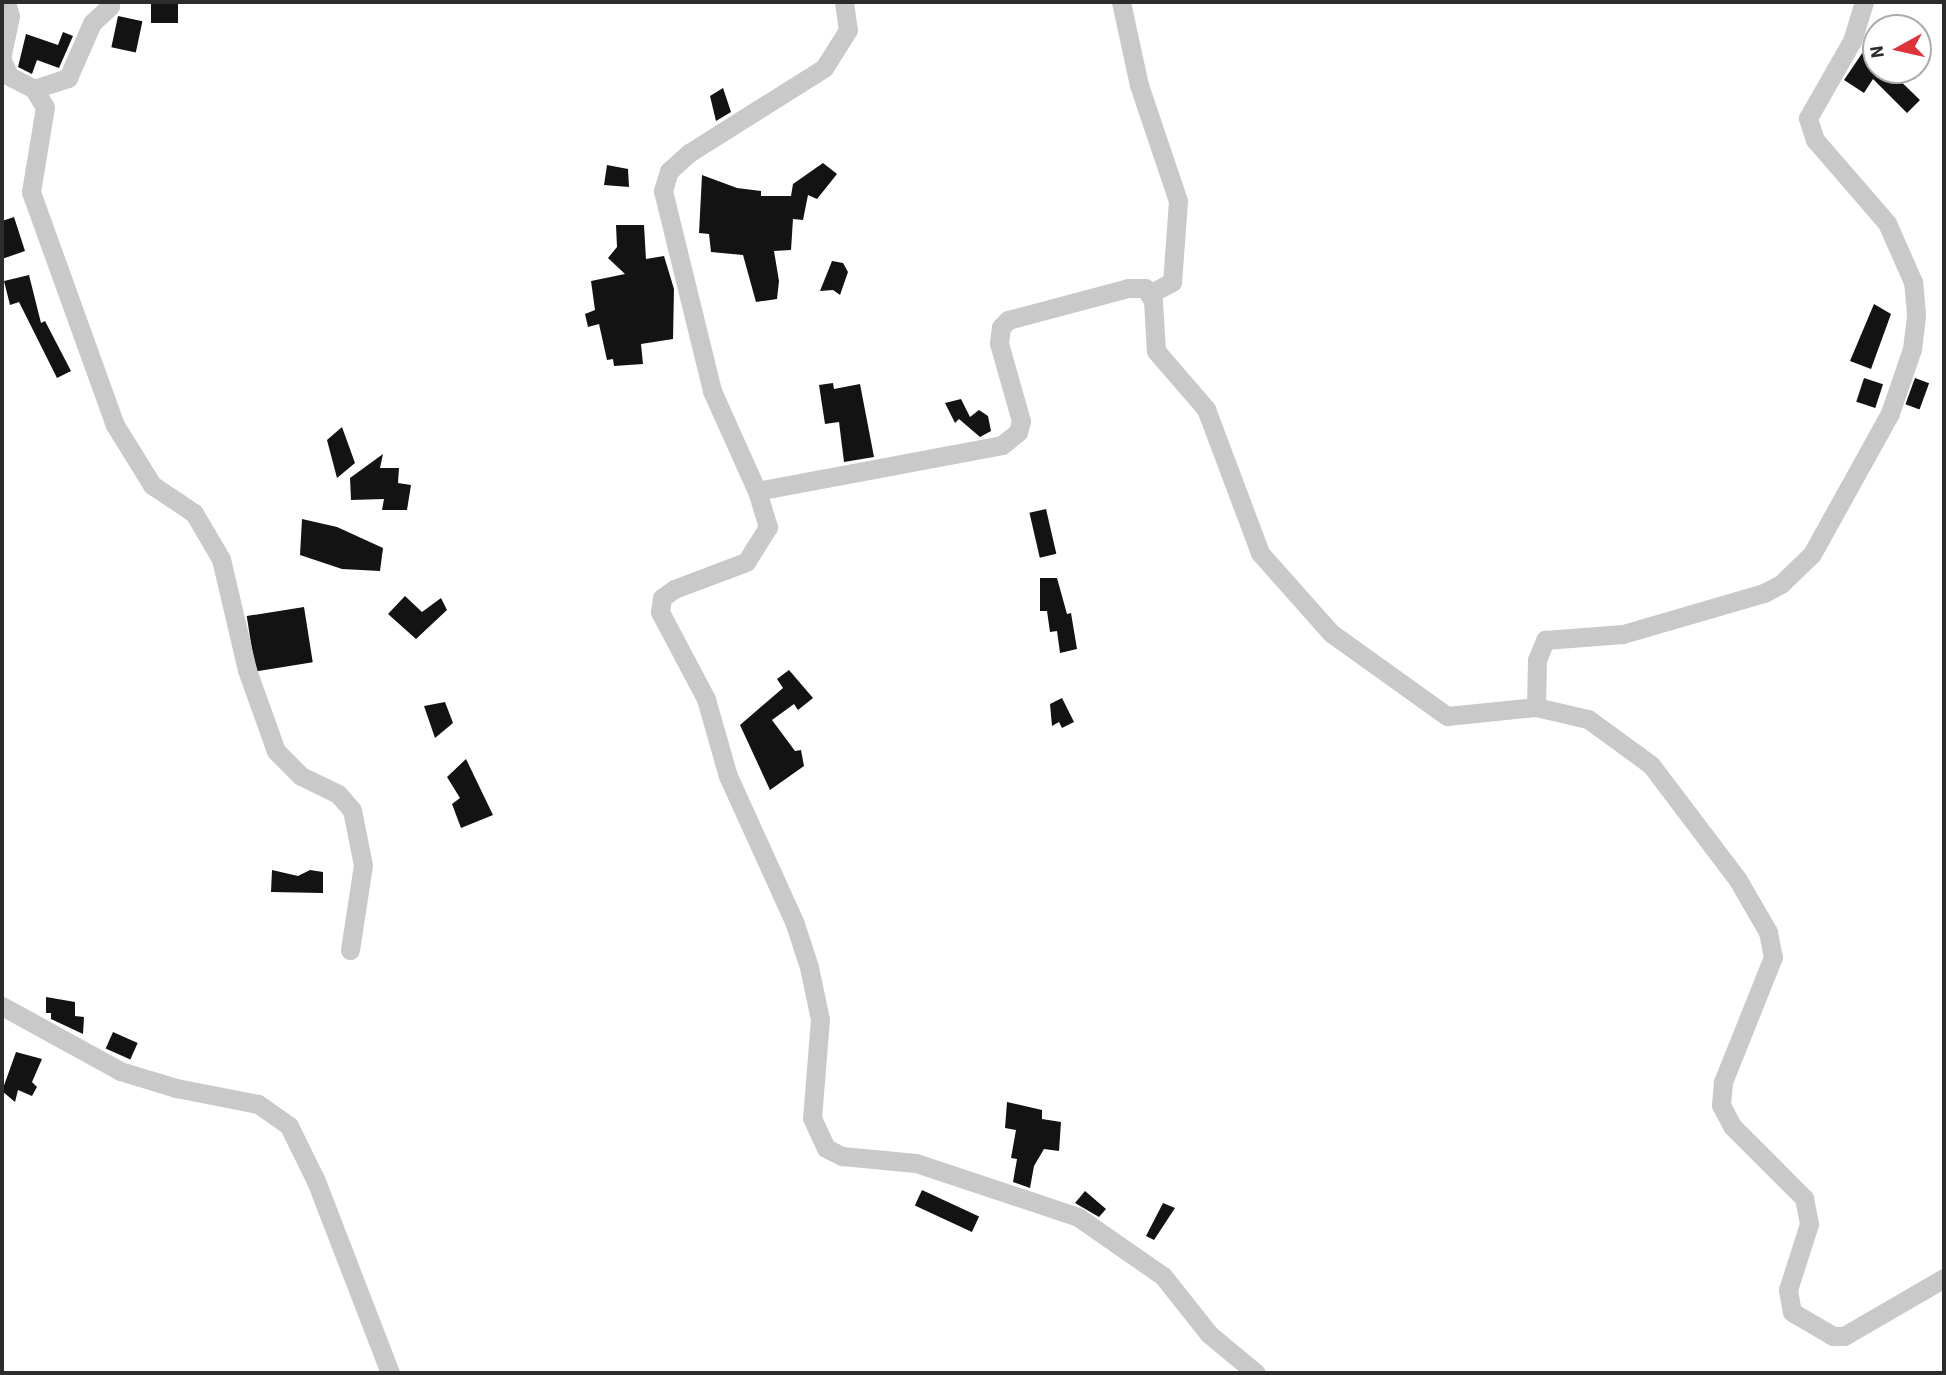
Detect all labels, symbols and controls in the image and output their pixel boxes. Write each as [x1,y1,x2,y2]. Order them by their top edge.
north arrow [1862,14,1932,84]
text: N [1863,44,1892,60]

